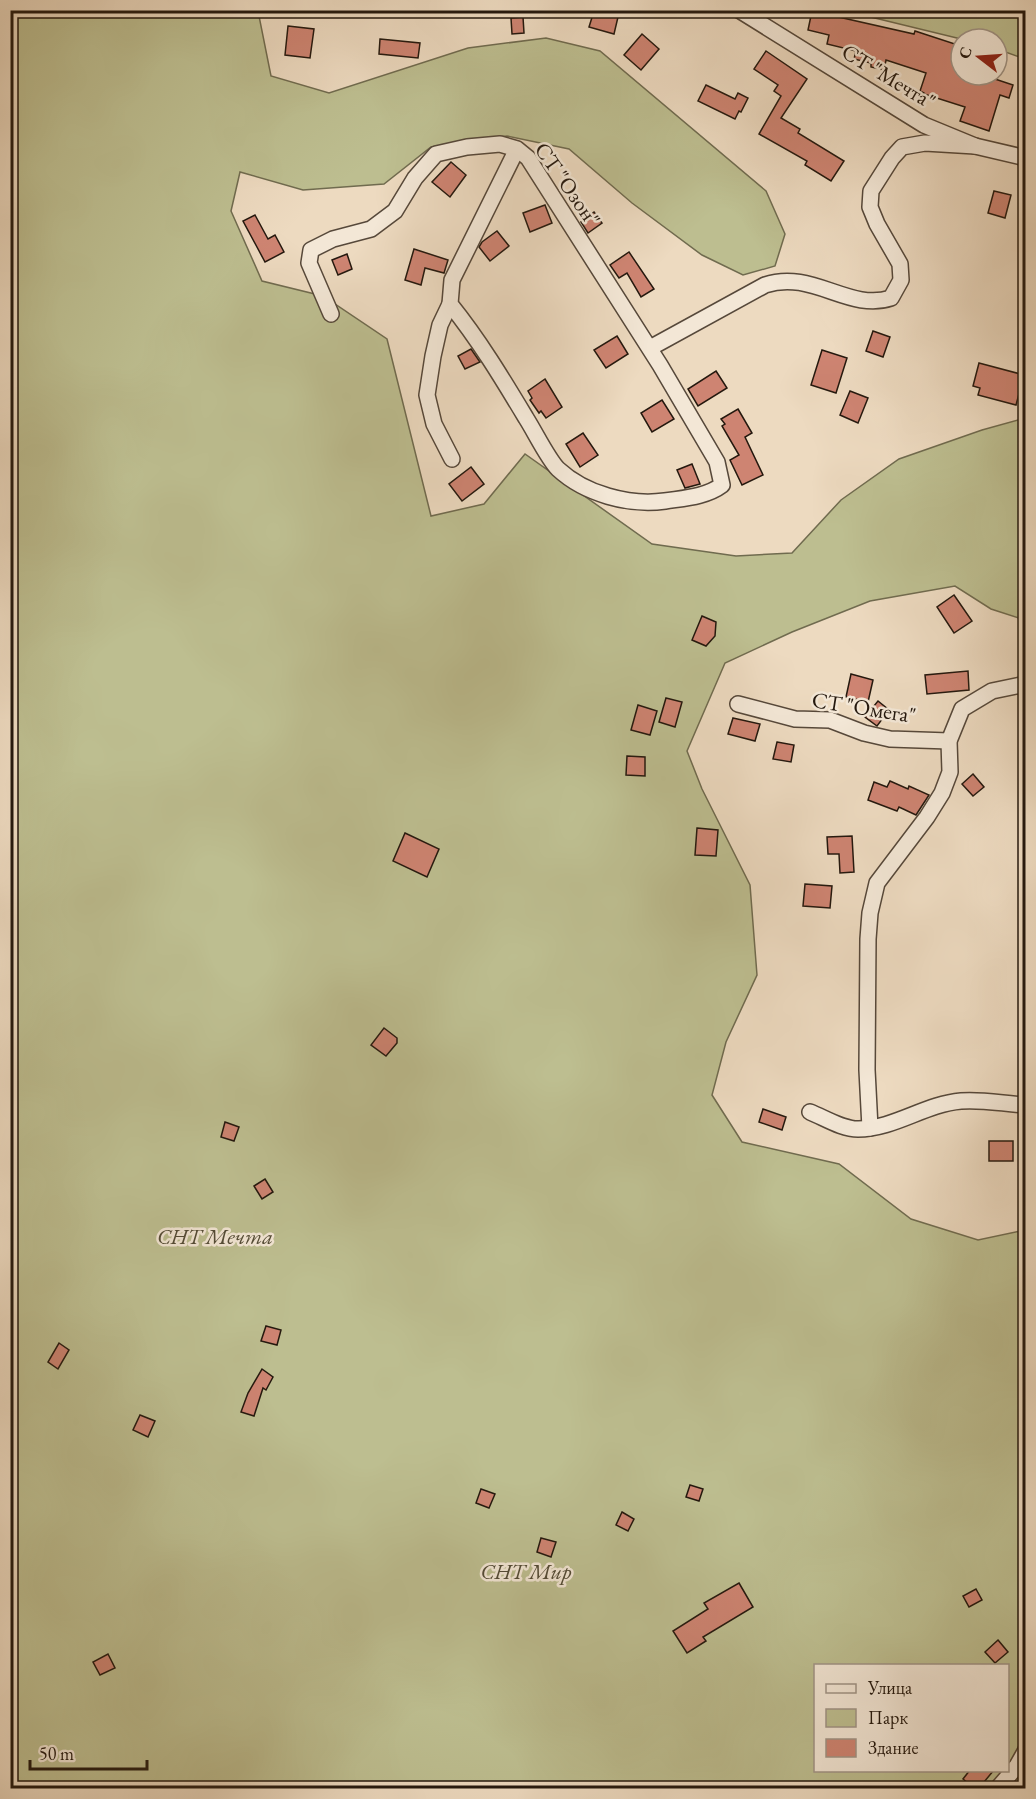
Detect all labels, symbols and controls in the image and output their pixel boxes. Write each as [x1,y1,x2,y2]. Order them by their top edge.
north arrow [949,27,1009,87]
street label: СТ "Мечта" [836,37,941,116]
text: С [953,44,977,61]
street label: СТ "Озон" [528,136,607,232]
street label: СТ "Омега" [810,685,918,730]
park label: СНТ Мечта [157,1222,273,1251]
park label: СНТ Мир [481,1557,572,1586]
legend [814,1664,1009,1772]
text: Улица [867,1676,913,1699]
text: Парк [868,1706,908,1729]
scale bar [30,1733,147,1771]
text: Здание [868,1736,918,1759]
text: 50 m [39,1742,74,1765]

